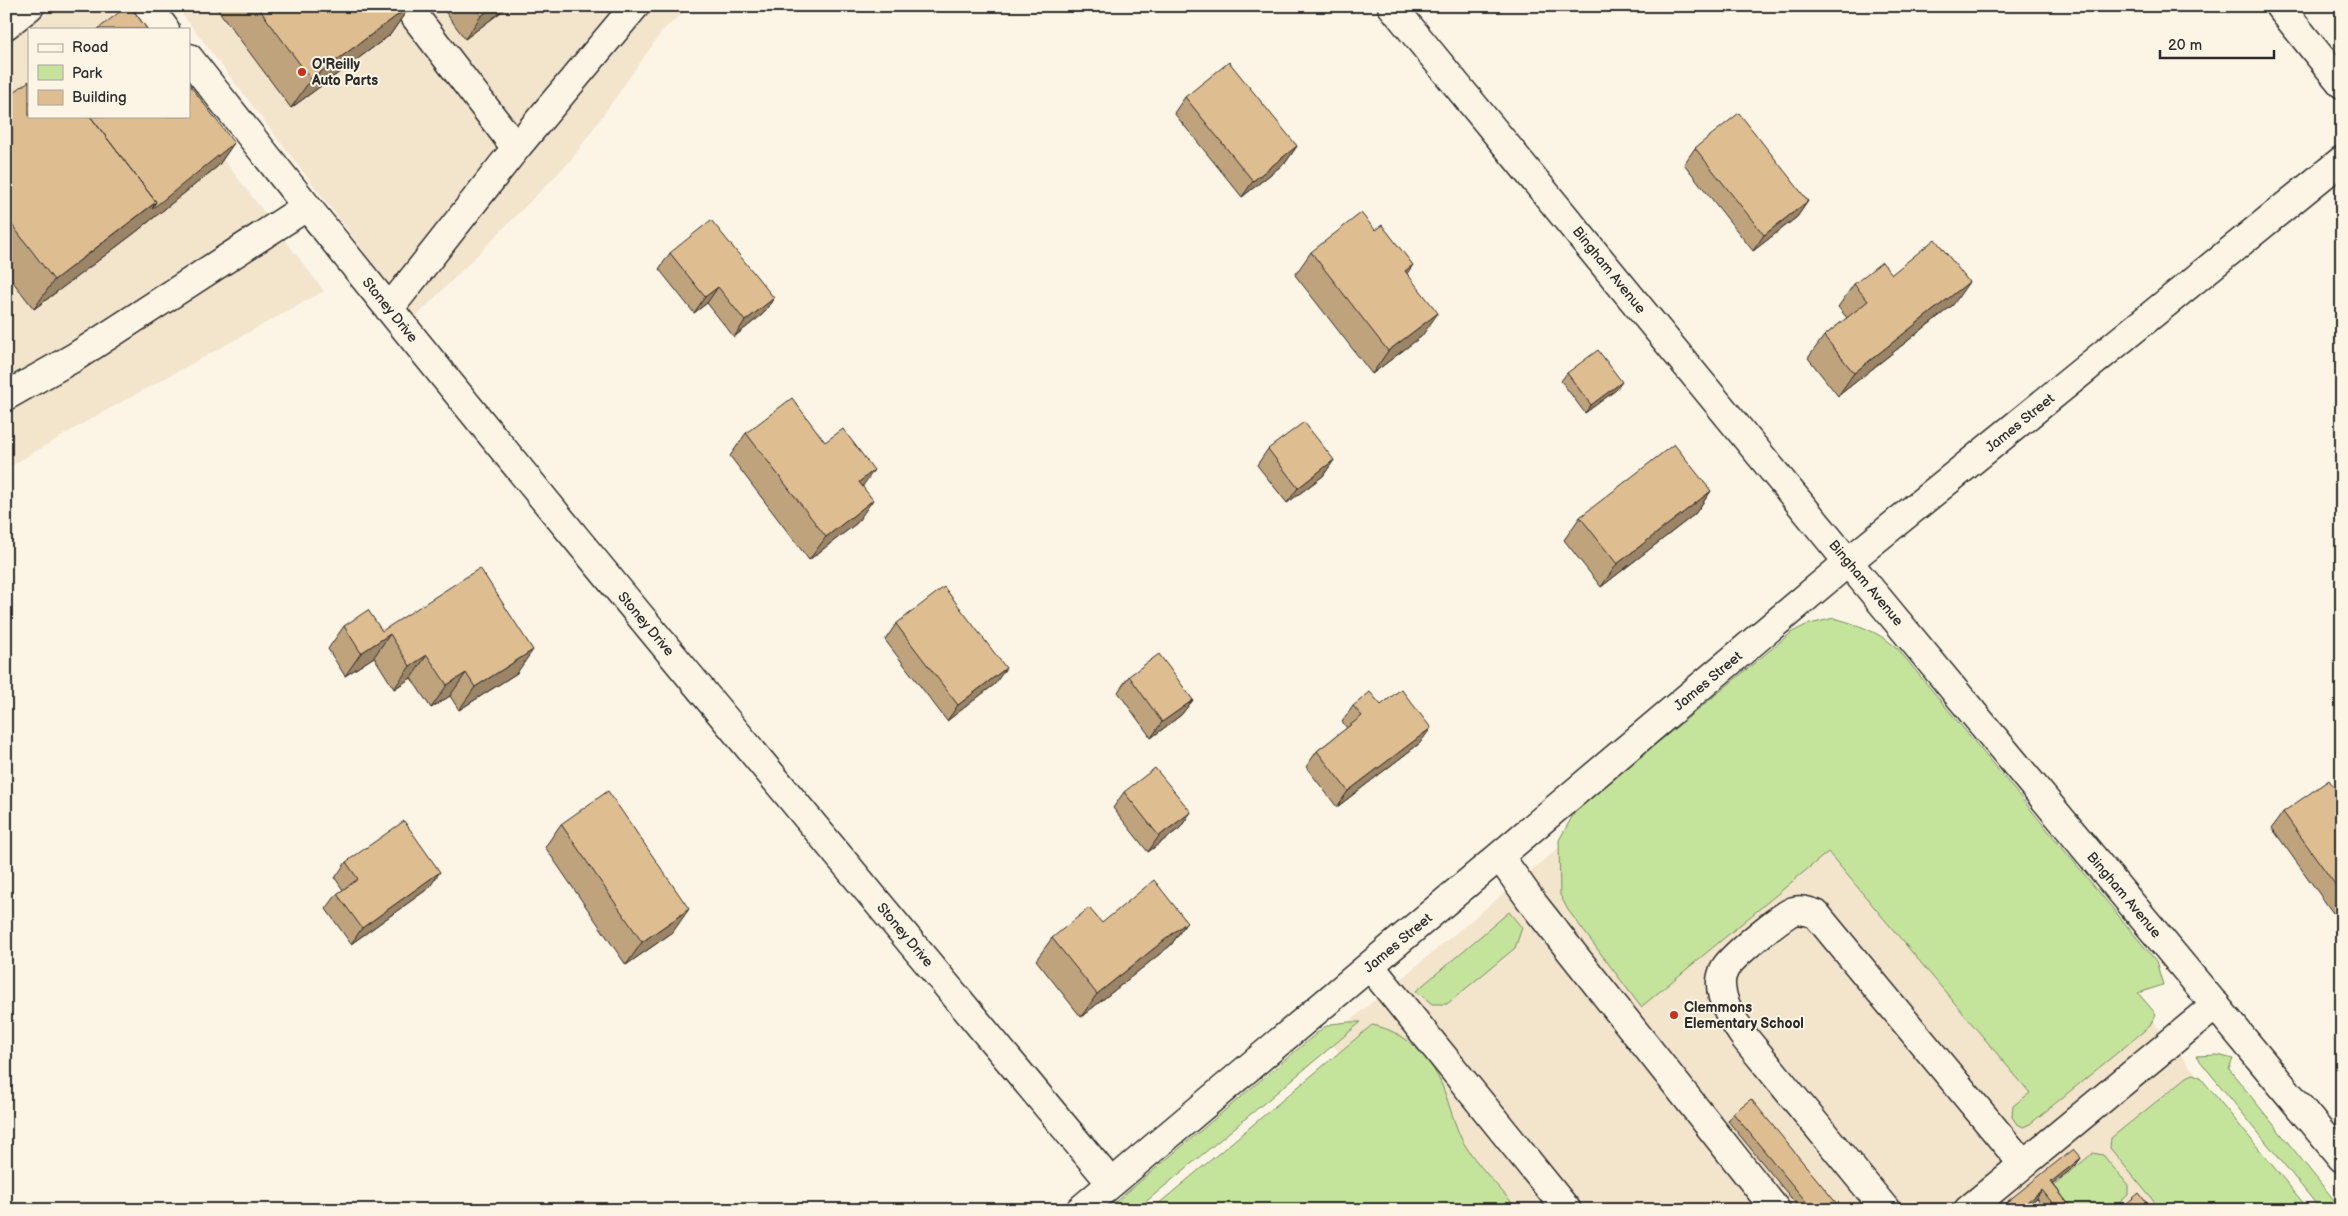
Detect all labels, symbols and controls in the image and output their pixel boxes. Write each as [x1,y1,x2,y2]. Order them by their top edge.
legend [28,28,190,118]
scale bar [2160,28,2274,60]
text: 20 m [2168,36,2202,55]
text: Road [72,38,108,57]
place label: O'Reilly Auto Parts [311,56,378,89]
text: Park [72,64,103,83]
marker: O'Reilly Auto Parts [296,66,308,78]
text: Building [72,88,127,107]
street label: Bingham Avenue [1569,223,1649,317]
street label: Stoney Drive [359,274,421,346]
street label: James Street [1982,390,2058,456]
street label: Bingham Avenue [1825,537,1907,629]
street label: Stoney Drive [614,588,678,660]
street label: James Street [1670,647,1746,714]
street label: Bingham Avenue [2083,849,2165,941]
street label: Stoney Drive [873,899,937,971]
street label: James Street [1360,909,1436,976]
place label: Clemmons Elementary School [1684,999,1804,1032]
marker: Clemmons Elementary School [1668,1009,1680,1021]

